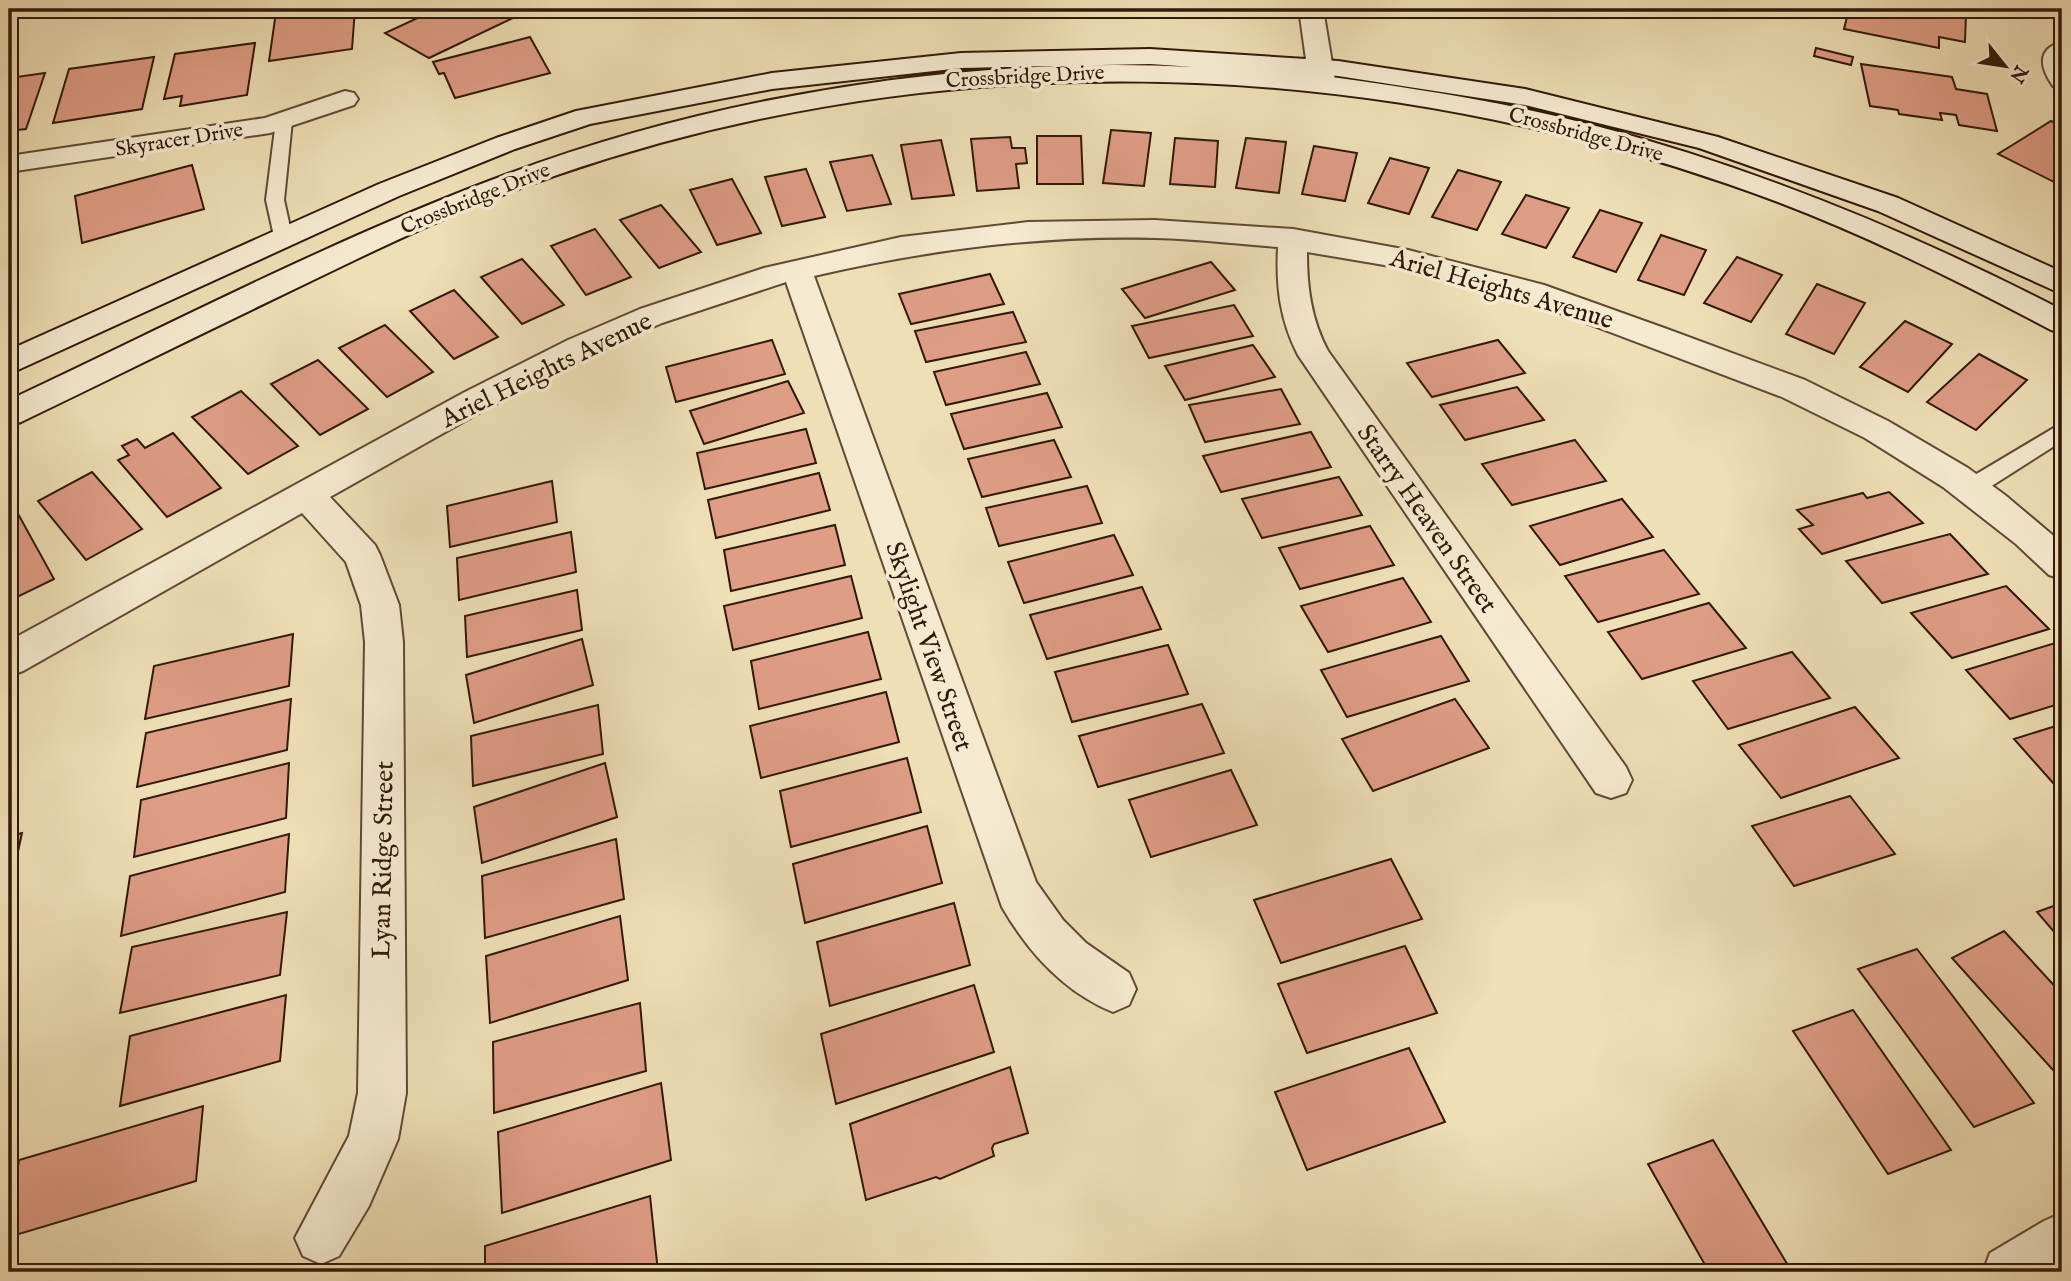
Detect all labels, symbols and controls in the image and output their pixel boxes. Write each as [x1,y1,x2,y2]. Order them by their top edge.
north arrow [1969,32,2039,102]
street label: Crossbridge Drive [945,60,1105,95]
text: N [2003,60,2033,87]
street label: Crossbridge Drive [1505,102,1666,169]
street label: Skyracer Drive [113,117,245,164]
street label: Crossbridge Drive [397,157,555,242]
street label: Ariel Heights Avenue [1385,242,1617,337]
street label: Ariel Heights Avenue [435,305,658,436]
street label: Starry Heaven Street [1349,418,1504,620]
street label: Skylight View Street [877,537,980,756]
street label: Lyan Ridge Street [365,761,402,959]

